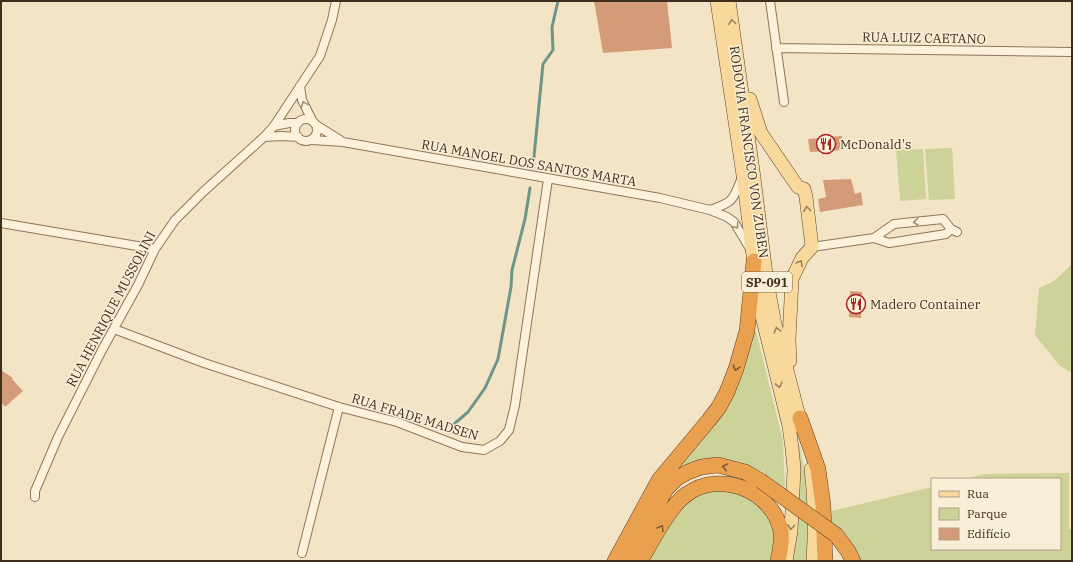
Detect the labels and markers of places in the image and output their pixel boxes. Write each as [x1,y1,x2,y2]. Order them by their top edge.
restaurant icon: McDonald's [815,133,837,155]
place label: McDonald's [840,136,911,153]
restaurant icon: Madero Container [845,293,867,315]
place label: Madero Container [870,296,980,313]

